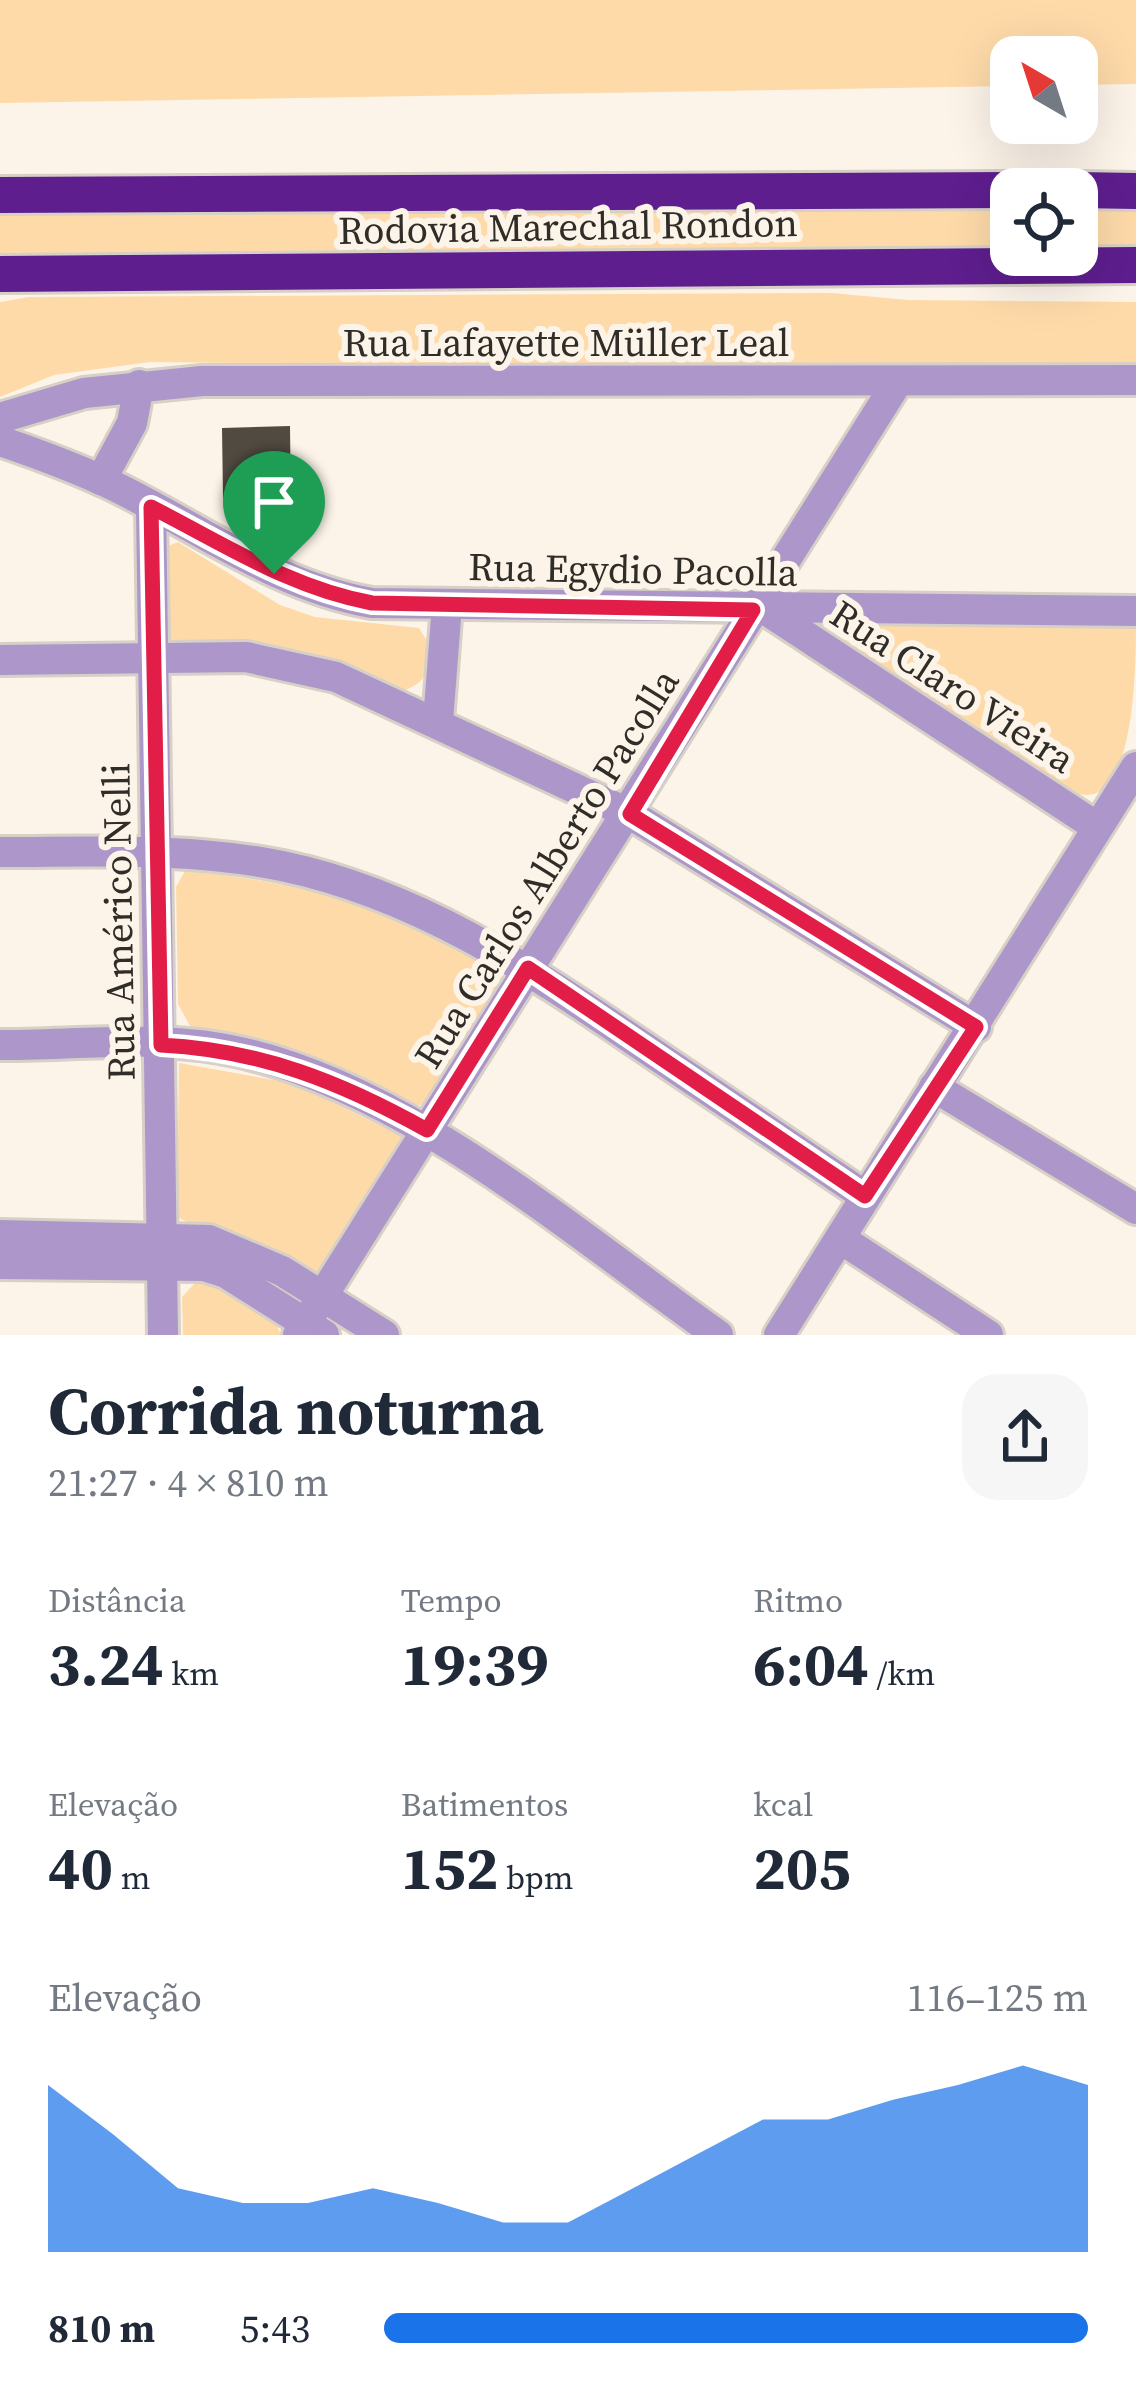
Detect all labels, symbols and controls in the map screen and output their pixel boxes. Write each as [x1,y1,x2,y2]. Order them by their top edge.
north arrow [990,36,1098,144]
map controls [990,36,1098,276]
button: locate [990,168,1098,276]
street label: Rodovia Marechal Rondon [338,196,798,257]
street label: Rua Lafayette Müller Leal [343,316,789,369]
pin [223,451,325,574]
icon: arrive [241,469,307,535]
street label: Rua Egydio Pacolla [468,540,798,599]
street label: Rua Claro Vieira [820,587,1085,785]
street label: Rua Carlos Alberto Pacolla [402,658,691,1078]
street label: Rua Américo Nelli [89,763,148,1081]
text: Corrida noturna [48,1366,543,1456]
button: share [962,1374,1088,1500]
text: 21:27 · 4 × 810 m [48,1456,329,1509]
text: Distância [48,1578,186,1623]
text: Tempo [401,1578,502,1623]
text: Ritmo [753,1578,843,1623]
text: 3.24 [48,1623,164,1705]
text: 19:39 [401,1623,549,1705]
text: 6:04 [753,1623,869,1705]
text: km [164,1651,219,1696]
text: /km [869,1651,935,1696]
text: Elevação [48,1782,178,1827]
text: Batimentos [401,1782,568,1827]
text: kcal [753,1782,813,1827]
text: 40 [48,1827,113,1909]
text: 152 [401,1827,498,1909]
text: 205 [753,1827,851,1909]
text: m [113,1855,150,1900]
text: bpm [498,1855,574,1900]
text: Elevação [48,1971,202,2024]
text: 116–125 m [907,1971,1088,2024]
text: 810 m [48,2302,155,2355]
text: 5:43 [240,2302,310,2355]

